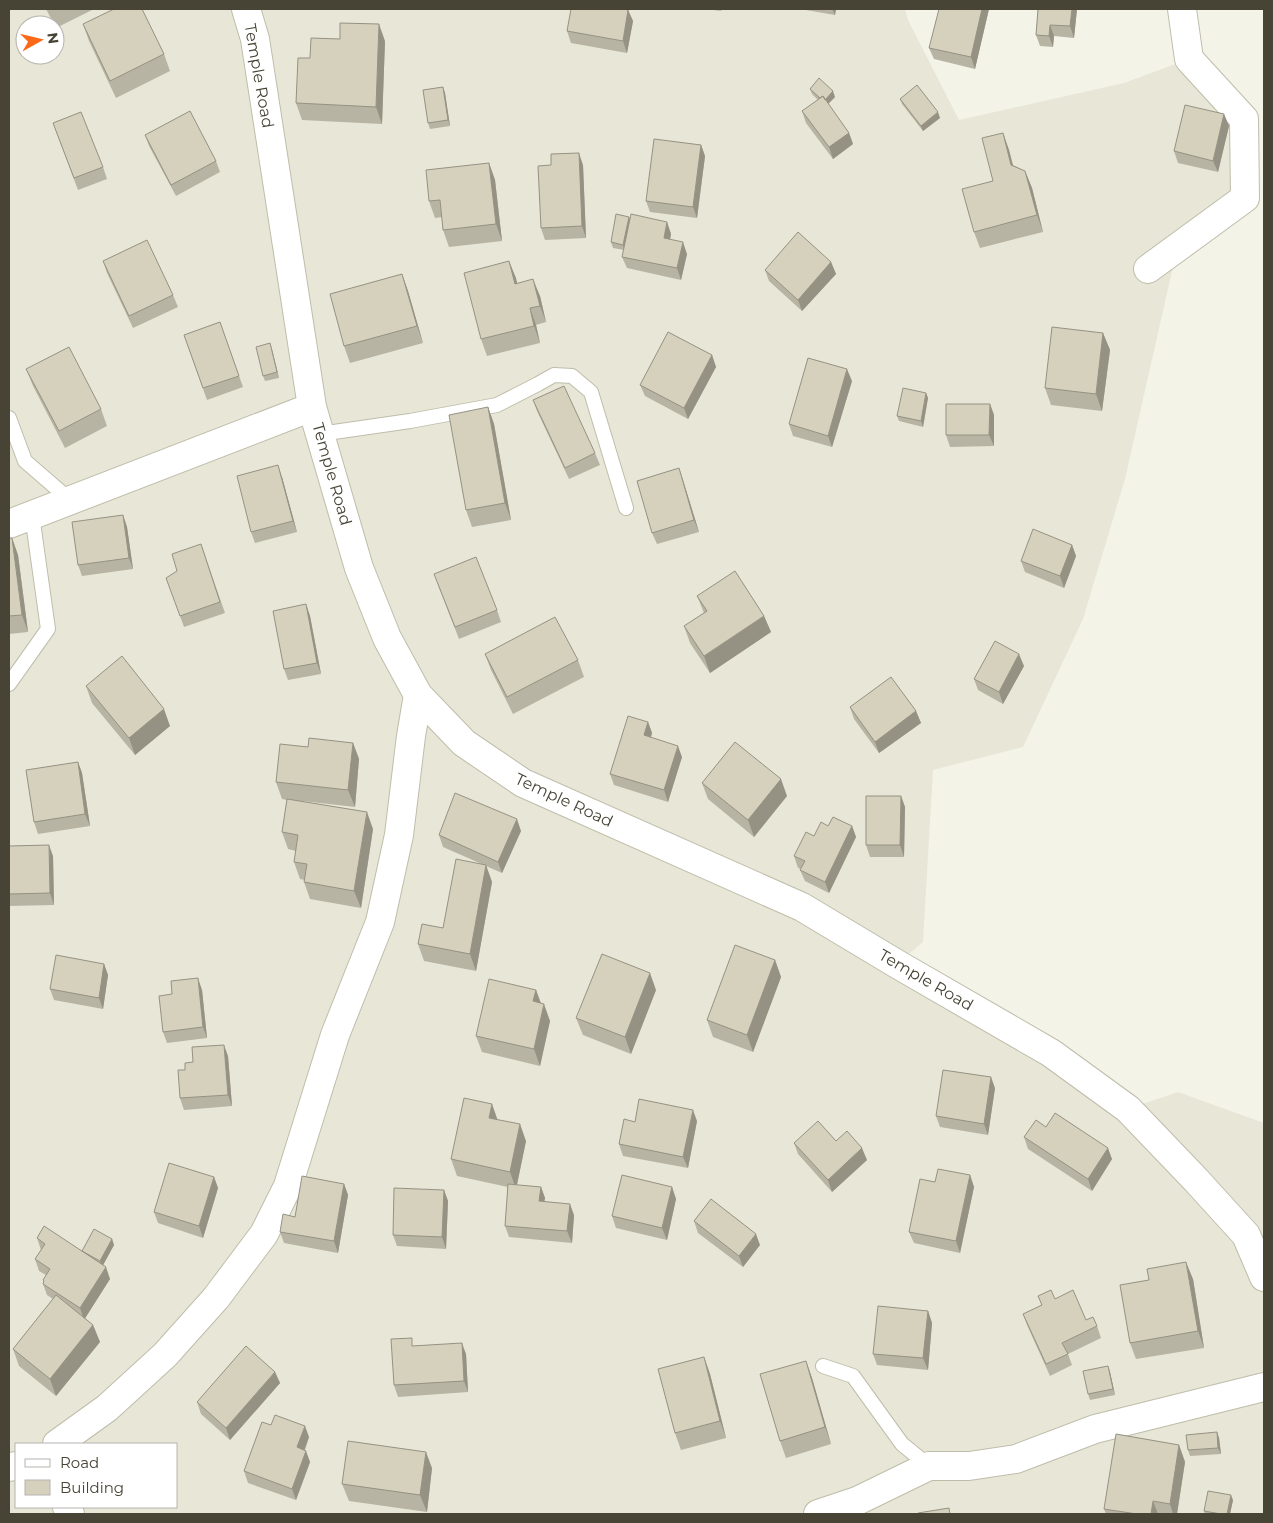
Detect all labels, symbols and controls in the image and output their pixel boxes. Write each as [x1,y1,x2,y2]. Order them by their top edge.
north arrow [15,15,65,65]
street label: Temple Road [240,22,278,130]
text: N [43,31,63,45]
street label: Temple Road [308,421,356,527]
street label: Temple Road [512,769,616,831]
street label: Temple Road [875,945,977,1015]
legend [15,1443,178,1508]
text: Road [60,1453,99,1472]
text: Building [60,1478,124,1497]

